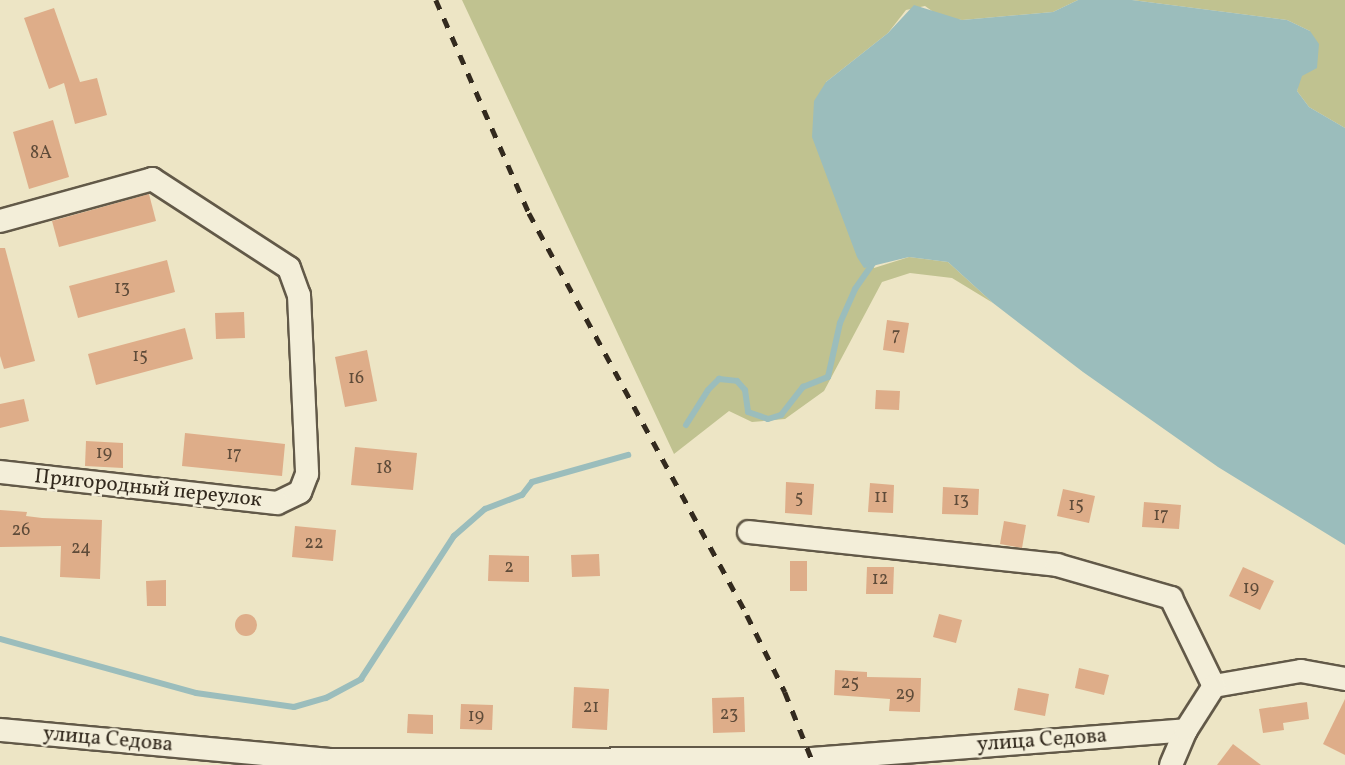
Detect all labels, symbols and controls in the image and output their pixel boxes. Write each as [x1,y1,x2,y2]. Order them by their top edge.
house number: 8А [30,143,52,165]
house number: 13 [114,278,130,300]
house number: 7 [892,325,900,347]
house number: 15 [132,346,148,368]
house number: 16 [348,368,364,390]
house number: 19 [96,443,112,465]
house number: 17 [226,444,242,466]
house number: 18 [376,458,392,480]
street label: Пригородный переулок [33,465,263,513]
house number: 11 [874,487,888,509]
house number: 5 [795,488,803,510]
house number: 13 [953,490,969,512]
house number: 15 [1068,495,1084,517]
house number: 17 [1153,505,1169,527]
house number: 26 [12,520,30,542]
house number: 22 [304,533,324,555]
house number: 24 [71,538,91,560]
house number: 2 [504,557,514,579]
house number: 12 [872,569,888,591]
house number: 19 [1243,578,1259,600]
house number: 25 [841,673,859,695]
house number: 29 [896,684,914,706]
house number: 21 [583,697,599,719]
house number: 23 [720,704,738,726]
house number: 19 [468,706,484,728]
street label: улица Седова [42,722,174,758]
street label: улица Седова [976,724,1108,758]

